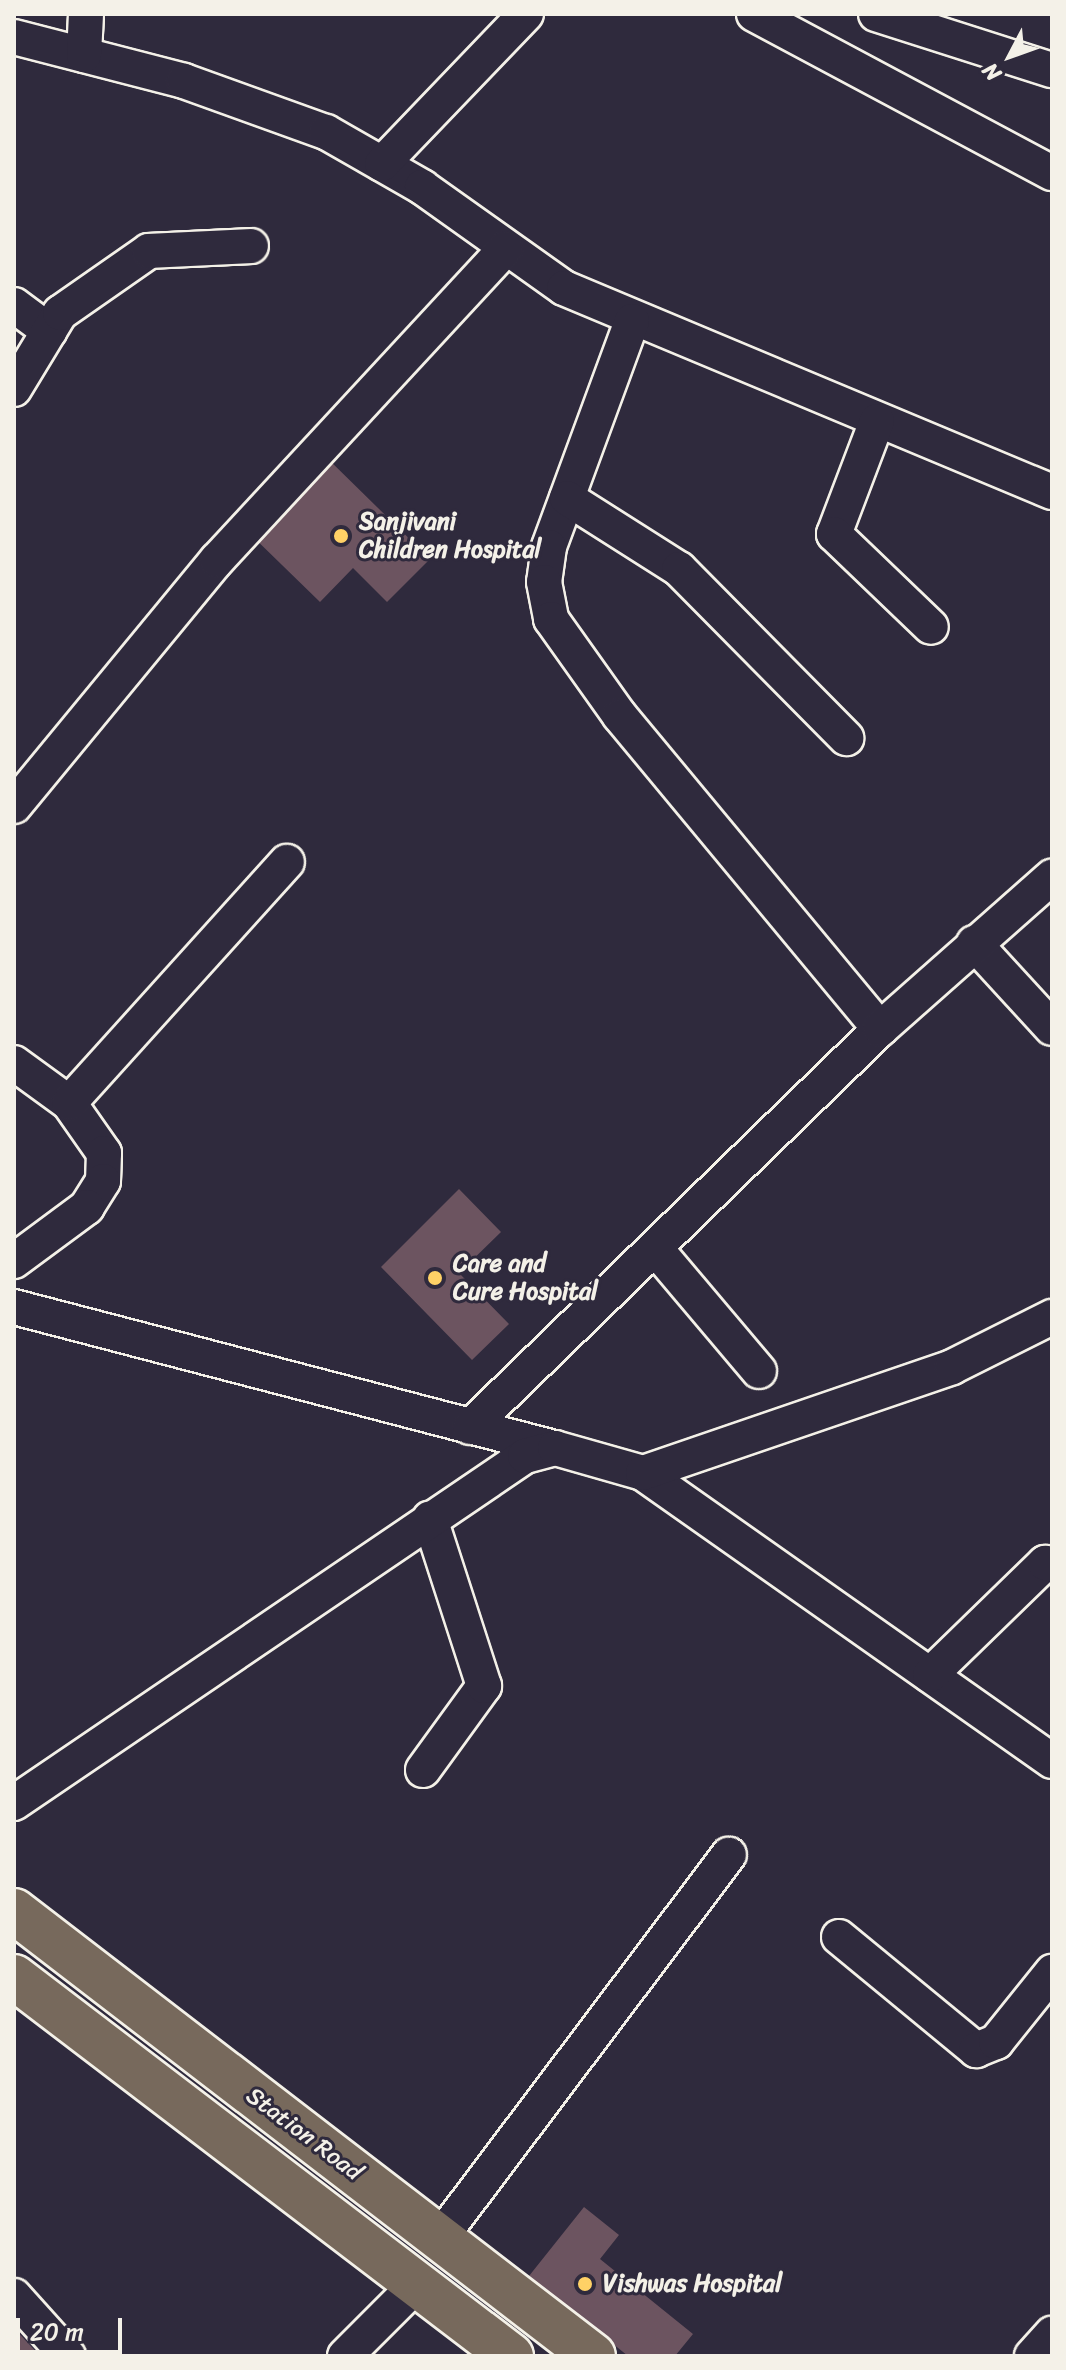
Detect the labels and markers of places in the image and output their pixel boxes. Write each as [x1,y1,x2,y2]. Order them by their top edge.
place label: Sanjivani Children Hospital [359,508,542,564]
marker: Sanjivani Children Hospital [330,525,352,547]
place label: Care and Cure Hospital [453,1250,597,1306]
marker: Care and Cure Hospital [424,1267,446,1289]
place label: Vishwas Hospital [603,2270,781,2298]
marker: Vishwas Hospital [574,2273,596,2295]

